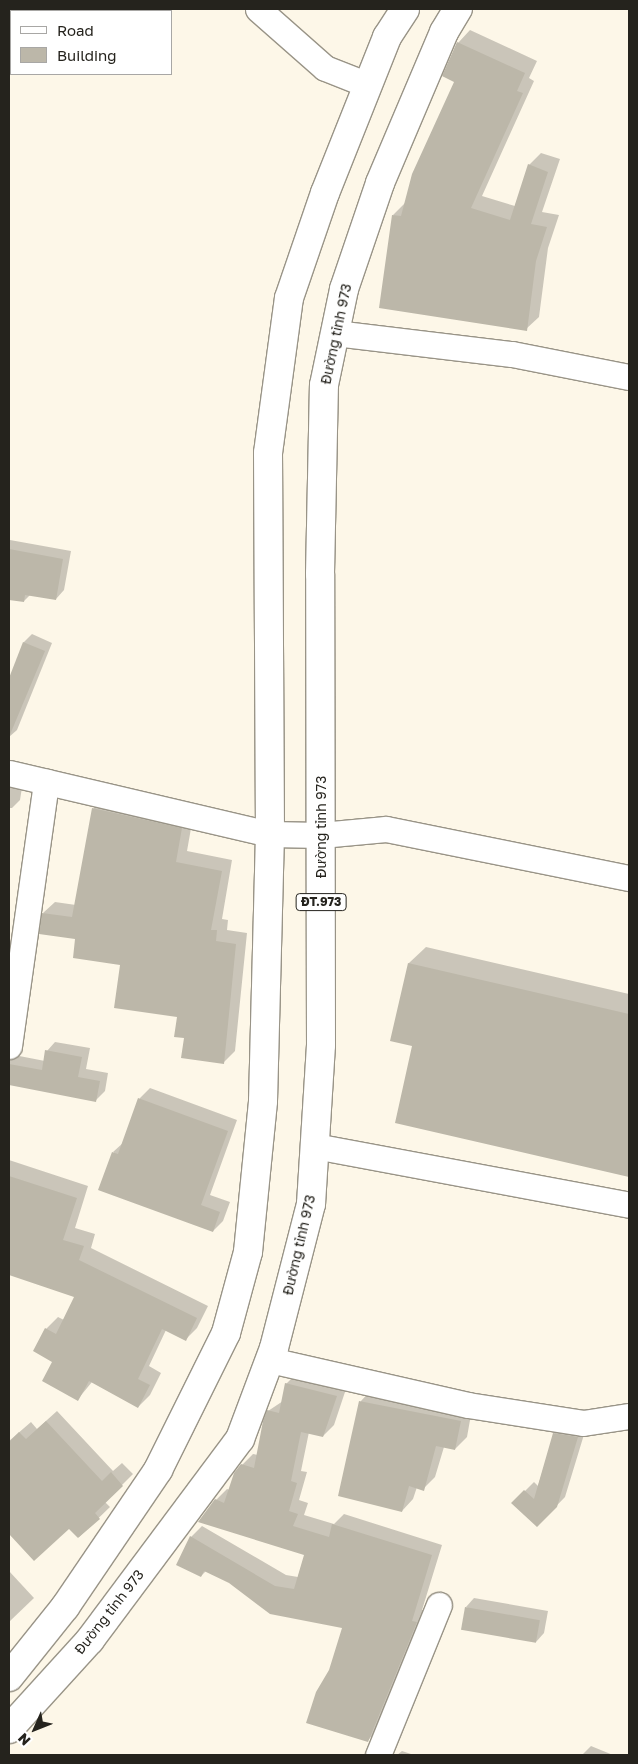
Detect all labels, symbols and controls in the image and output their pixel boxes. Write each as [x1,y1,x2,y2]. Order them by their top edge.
legend [10,10,172,75]
text: Road [57,21,94,39]
text: Building [57,46,117,64]
street label: Đường tỉnh 973 [317,282,355,386]
street label: Đường tỉnh 973 [313,776,329,878]
road number: ĐT.973 [295,892,347,912]
street label: Đường tỉnh 973 [279,1193,319,1297]
street label: Đường tỉnh 973 [71,1566,147,1658]
north arrow [10,1704,60,1754]
text: N [14,1730,34,1750]

